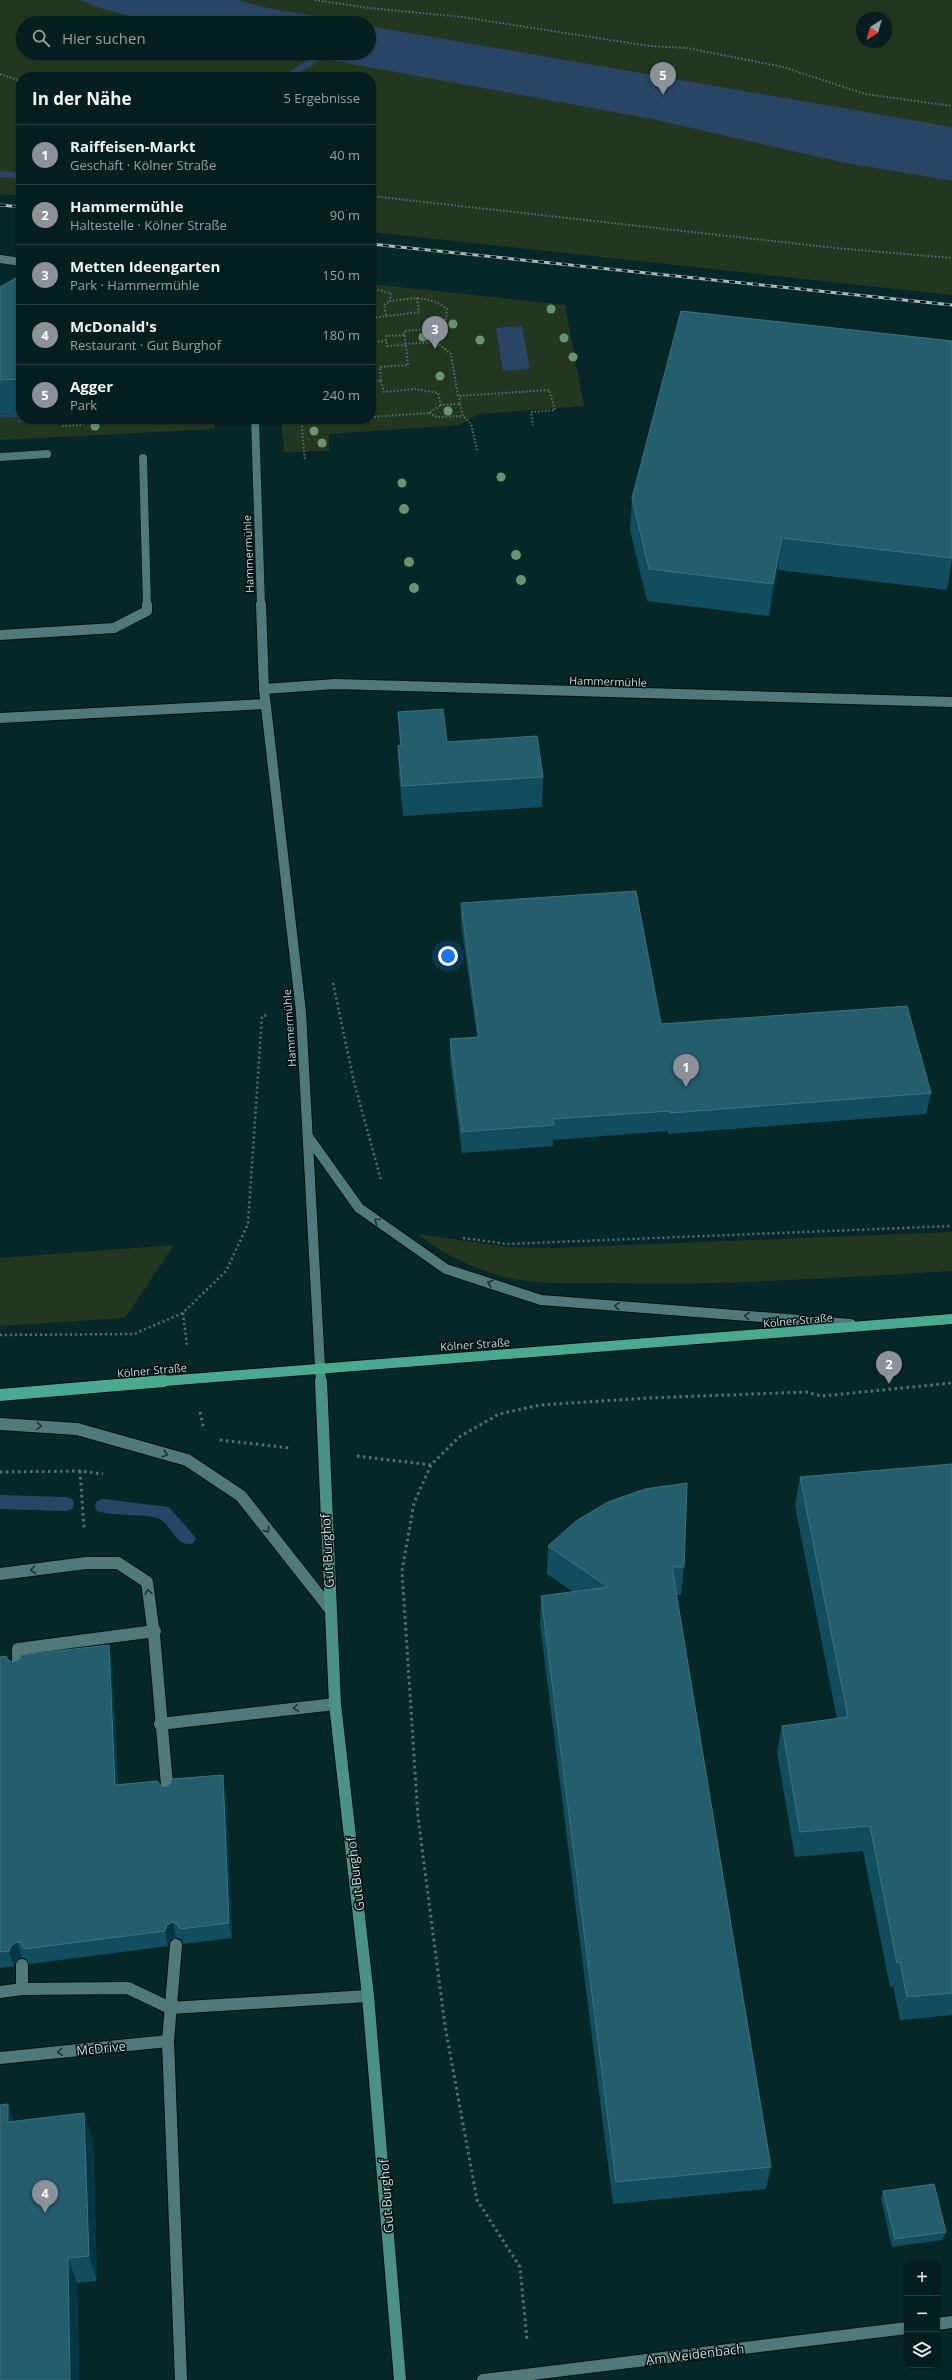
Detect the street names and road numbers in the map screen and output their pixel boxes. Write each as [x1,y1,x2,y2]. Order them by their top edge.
street label: Hammermühle [239,515,257,593]
street label: Hammermühle [569,672,647,690]
street label: Hammermühle [279,989,299,1067]
street label: Kölner Straße [762,1309,834,1331]
street label: Kölner Straße [440,1334,510,1354]
street label: Kölner Straße [116,1359,188,1381]
street label: Gut Burghof [316,1513,338,1589]
street label: Gut Burghof [341,1835,368,1912]
street label: McDrive [75,2036,127,2060]
street label: Gut Burghof [374,2158,398,2234]
street label: Am Weidenbach [645,2339,745,2369]

